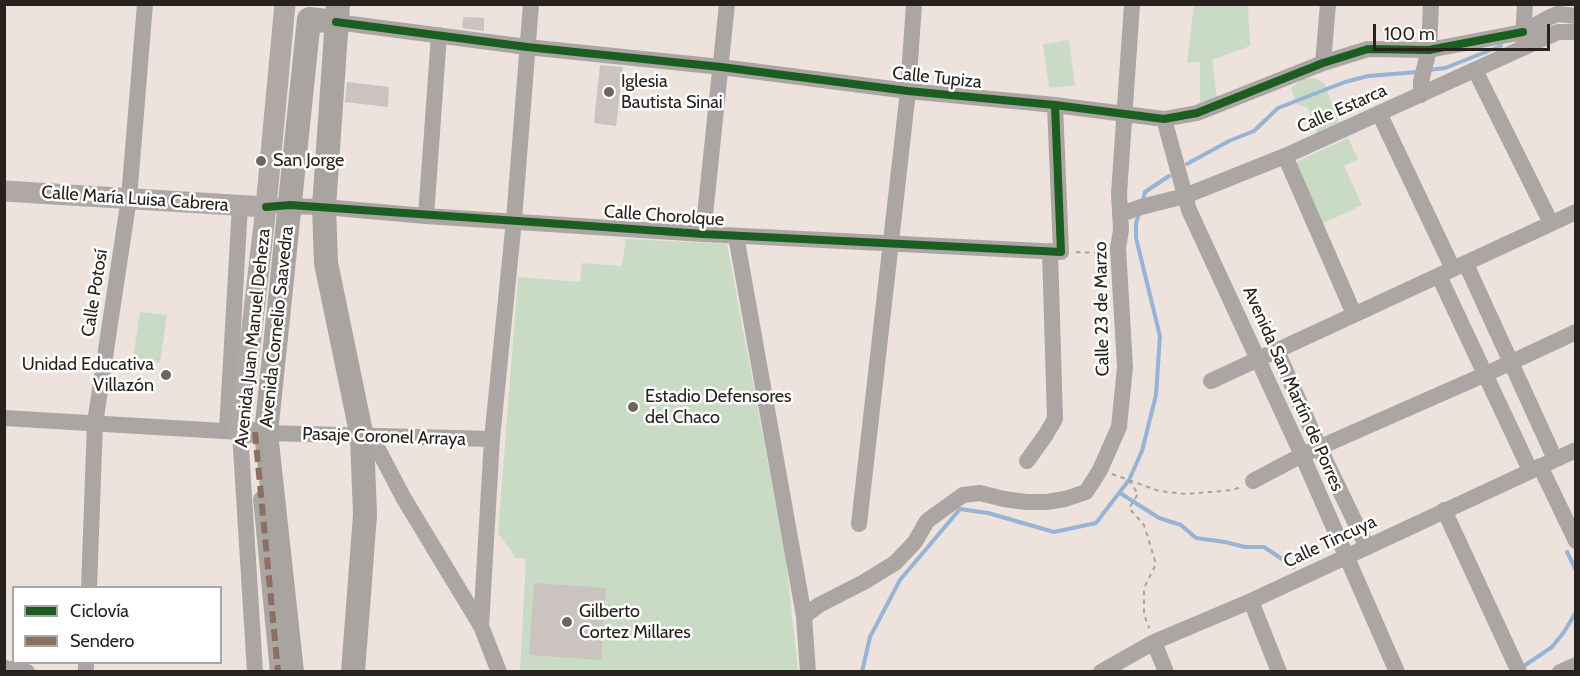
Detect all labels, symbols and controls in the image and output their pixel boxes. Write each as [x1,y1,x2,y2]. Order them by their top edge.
scale bar [1376,12,1553,50]
text: 100 m [1384,23,1435,45]
street label: Calle Tupiza [891,63,983,93]
place label: Iglesia Bautista Sinai [621,71,723,113]
street label: Calle Estarca [1294,80,1390,138]
marker: Iglesia Bautista Sinai [602,85,616,99]
place label: San Jorge [273,150,344,172]
marker: San Jorge [254,154,268,168]
street label: Calle María Luisa Cabrera [41,182,229,216]
street label: Calle Chorolque [603,201,725,231]
street label: Avenida Cornelio Saavedra [256,225,298,429]
street label: Avenida Juan Manuel Deheza [231,228,275,448]
street label: Calle 23 de Marzo [1090,241,1114,377]
street label: Calle Potosí [77,248,113,338]
street label: Avenida San Martín de Porres [1238,283,1348,495]
place label: Unidad Educativa Villazón [22,354,154,397]
marker: Unidad Educativa Villazón [159,368,173,382]
place label: Estadio Defensores del Chaco [645,386,792,428]
marker: Estadio Defensores del Chaco [626,400,640,414]
street label: Pasaje Coronel Arraya [302,423,466,451]
street label: Calle Tincuya [1280,511,1380,573]
legend [12,586,222,664]
text: Ciclovía [70,600,129,622]
place label: Gilberto Cortez Millares [579,601,691,644]
marker: Gilberto Cortez Millares [560,615,574,629]
text: Sendero [70,630,134,652]

